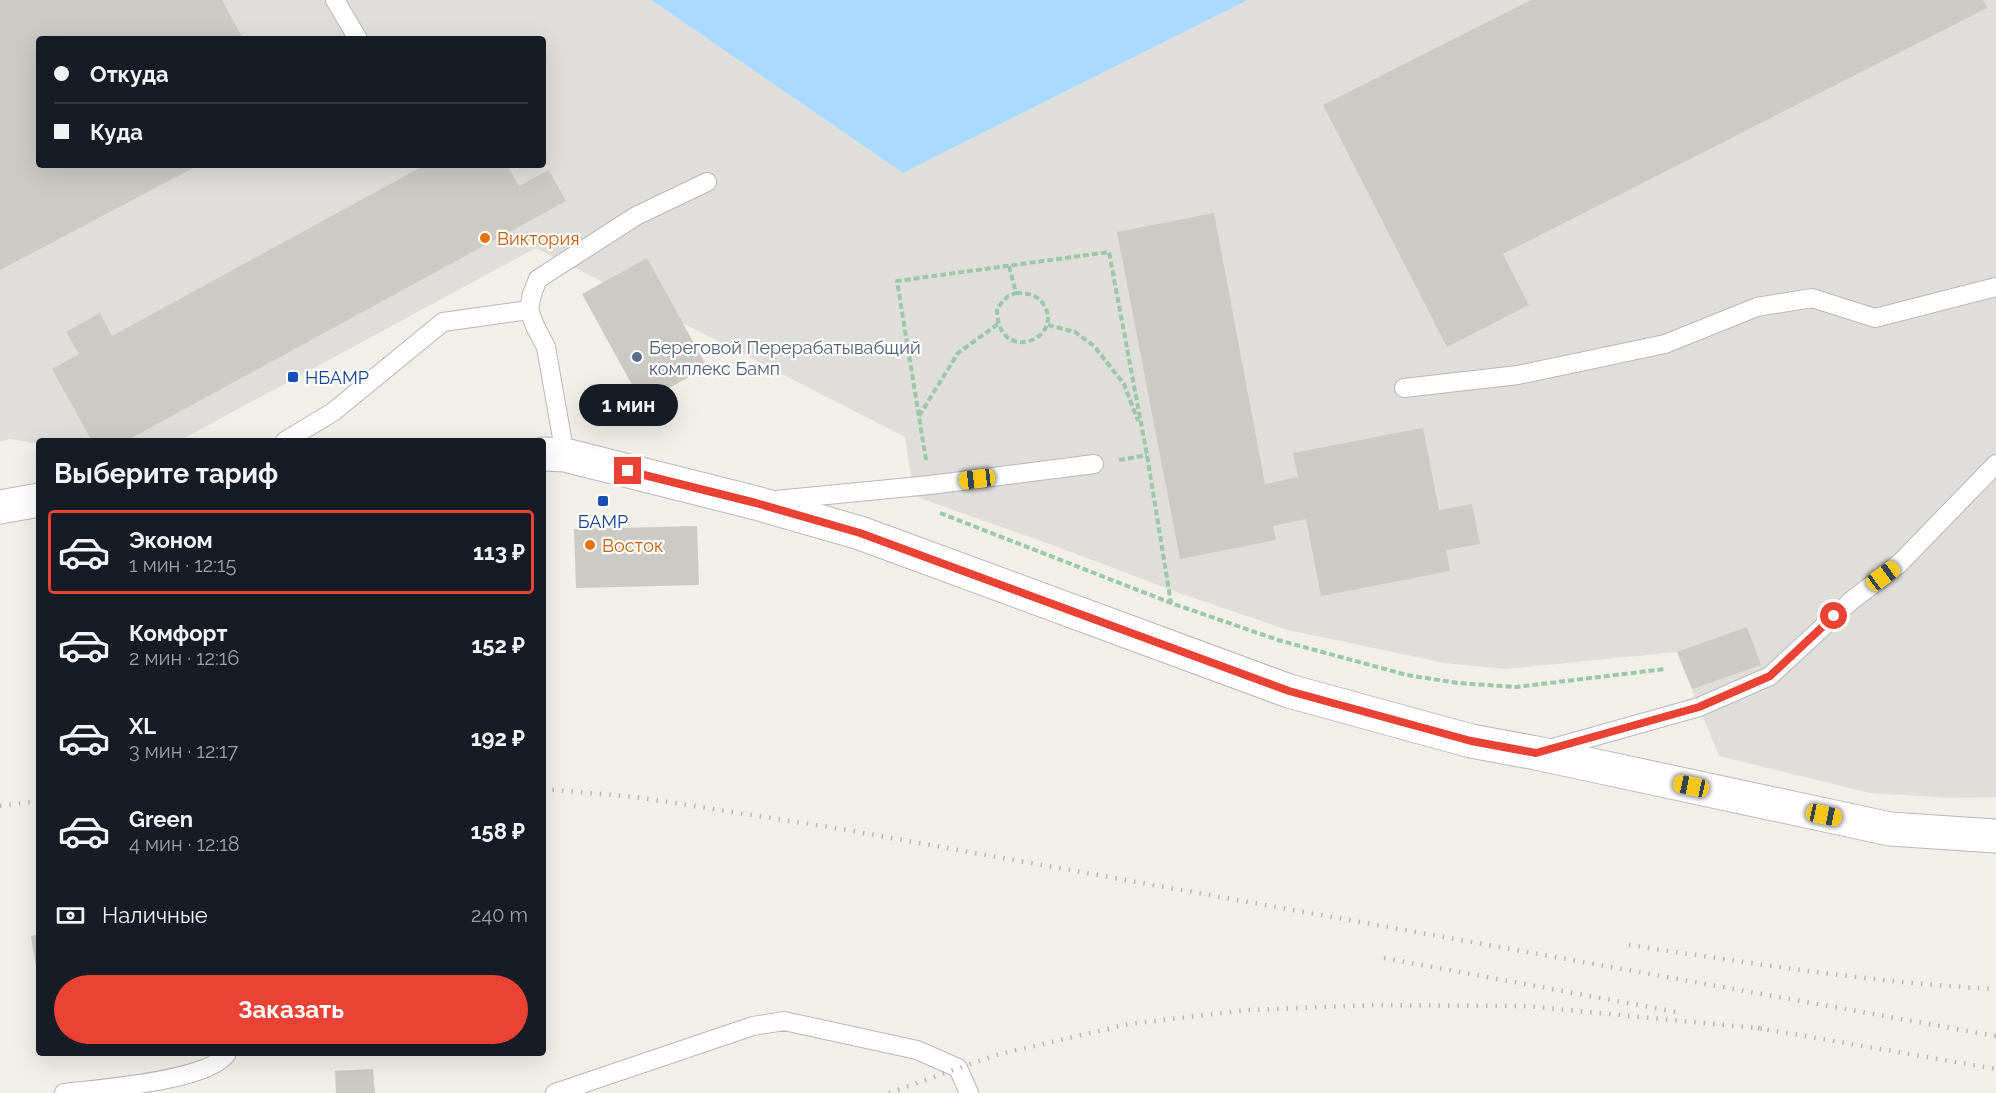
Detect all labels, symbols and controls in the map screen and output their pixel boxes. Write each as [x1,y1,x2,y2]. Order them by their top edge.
text: Откуда [90,61,169,87]
text: Куда [90,119,143,145]
place label: Виктория [497,228,579,249]
marker: Виктория [478,231,492,245]
place label: Береговой Перерабатывабщий комплекс Бамп [649,337,921,379]
marker: Береговой Перерабатывабщий комплекс Бамп [630,350,644,364]
place label: НБАМР [305,367,369,388]
marker: НБАМР [286,370,300,384]
callout: 1 мин [578,384,678,426]
text: 1 мин [602,393,655,417]
route end [614,457,641,484]
text: Выберите тариф [54,458,278,489]
car [958,468,996,490]
marker: БАМР [596,494,610,508]
place label: БАМР [578,511,628,532]
icon: car [57,525,111,579]
text: Эконом [129,527,213,553]
place label: Восток [602,535,663,556]
marker: Восток [583,538,597,552]
text: 113 ₽ [473,539,525,565]
text: 1 мин · 12:15 [129,553,236,577]
car [1863,558,1903,594]
route start [1820,602,1847,629]
icon: car [57,618,111,672]
text: Комфорт [129,620,227,646]
text: 152 ₽ [471,632,525,658]
text: 2 мин · 12:16 [129,646,239,670]
icon: car [57,711,111,765]
text: XL [129,713,156,739]
text: 192 ₽ [471,725,525,751]
text: 3 мин · 12:17 [129,739,238,763]
car [1672,773,1710,799]
car [1805,802,1843,828]
icon: car [57,804,111,858]
text: Green [129,806,193,832]
text: 158 ₽ [471,818,525,844]
text: 4 мин · 12:18 [129,832,240,856]
icon: cash [54,899,87,932]
text: Наличные [102,902,208,928]
text: 240 m [471,903,528,927]
button: Заказать [54,975,528,1044]

